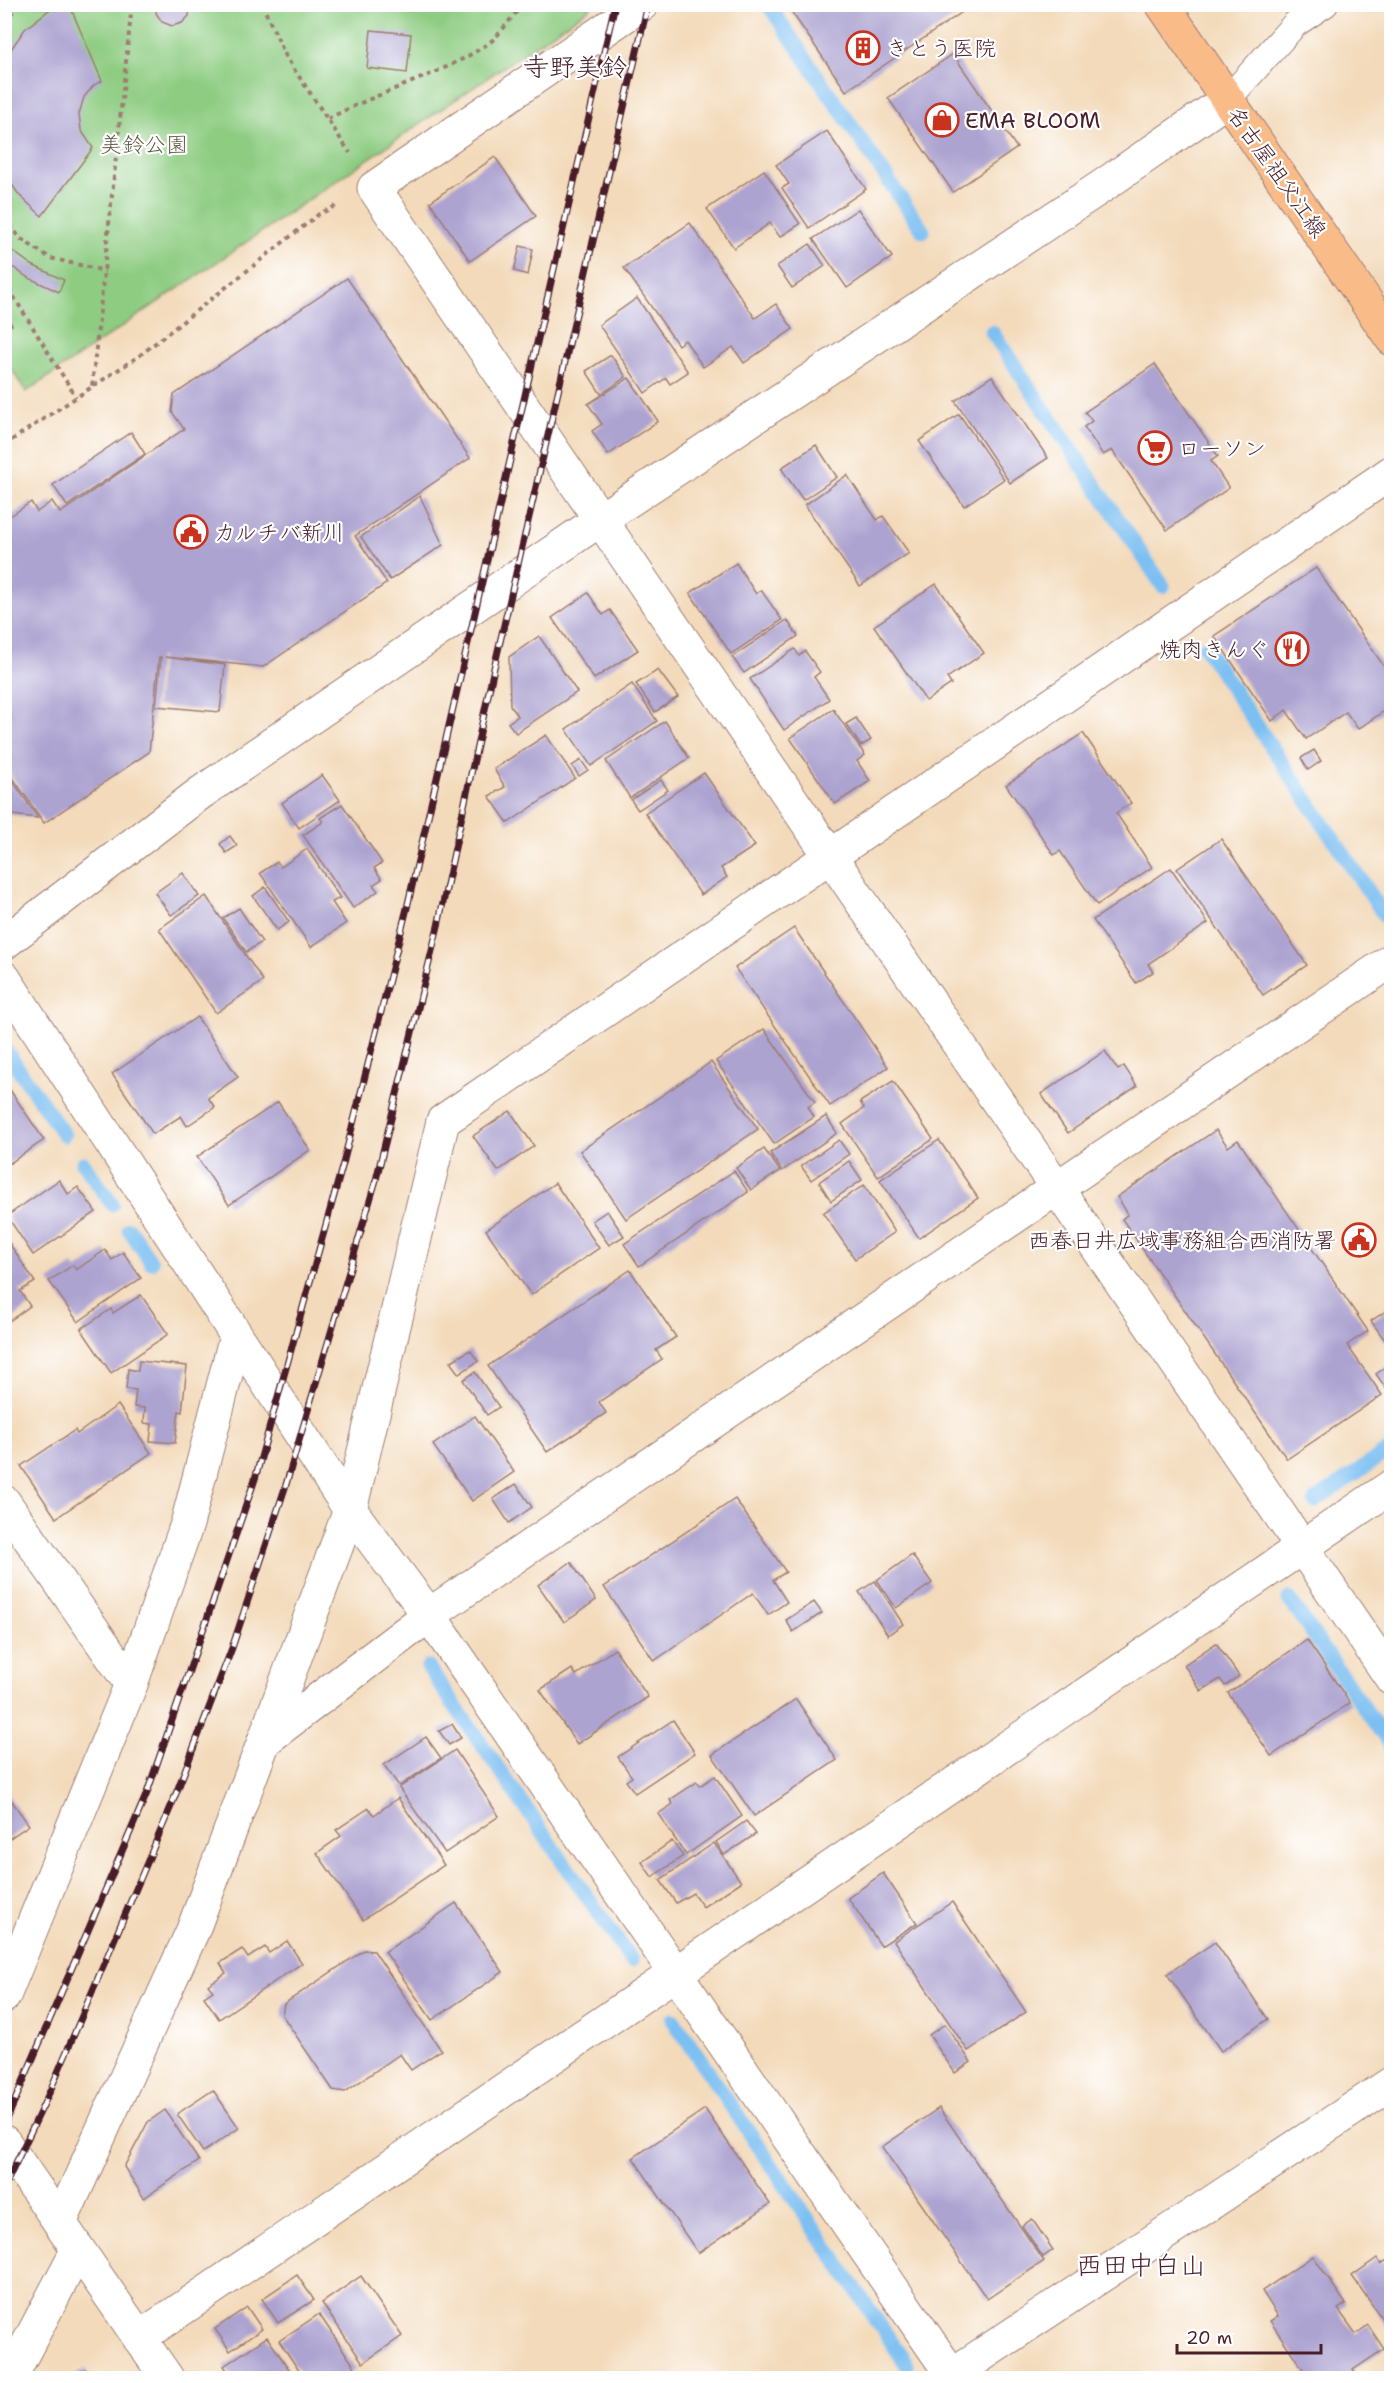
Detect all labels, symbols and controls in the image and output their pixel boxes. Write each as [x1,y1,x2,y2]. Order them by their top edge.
building icon: きとう医院 [845,30,881,66]
place label: きとう医院 [886,34,996,63]
district label: 寺野美鈴 [523,49,627,84]
street label: 名古屋祖父江線 [1221,101,1333,243]
shop icon: EMA BLOOM [924,102,960,138]
place label: EMA BLOOM [965,106,1100,135]
park label: 美鈴公園 [100,130,188,159]
supermarket icon: ローソン [1137,430,1173,466]
place label: ローソン [1178,434,1266,463]
public building icon: カルチバ新川 [173,514,209,550]
place label: カルチバ新川 [214,518,345,547]
restaurant icon: 焼肉きんぐ [1274,631,1310,667]
place label: 焼肉きんぐ [1159,635,1269,664]
public building icon: 西春日井広域事務組合西消防署 [1341,1222,1377,1258]
place label: 西春日井広域事務組合西消防署 [1028,1226,1336,1255]
district label: 西田中白山 [1076,2247,1206,2282]
scale bar [1177,2317,1321,2355]
text: 20 m [1186,2326,1232,2350]

